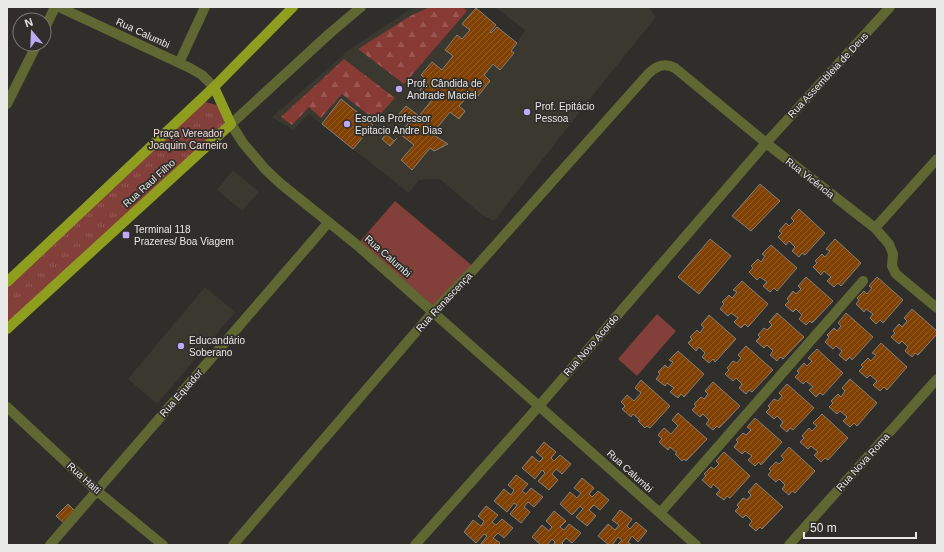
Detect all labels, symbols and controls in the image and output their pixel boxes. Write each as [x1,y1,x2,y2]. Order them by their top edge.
north arrow [12,12,52,52]
text: N [23,16,35,30]
street label: Rua Calumbi [114,16,172,50]
street label: Rua Assembleia de Deus [786,30,870,120]
place label: Prof. Cândida de Andrade Maciel [407,78,482,101]
marker: Prof. Cândida de Andrade Maciel [394,84,404,94]
place label: Prof. Epitácio Pessoa [535,101,595,124]
marker: Prof. Epitácio Pessoa [522,107,532,117]
place label: Escola Professor Epitacio Andre Dias [355,113,442,136]
marker: Escola Professor Epitacio Andre Dias [342,119,352,129]
park label: Praça Vereador Joaquim Carneiro [149,128,228,151]
street label: Rua Raul Filho [121,156,178,209]
street label: Rua Vicência [783,156,837,201]
place label: Terminal 118 Prazeres/ Boa Viagem [134,224,234,247]
marker: Terminal 118 Prazeres/ Boa Viagem [121,230,131,240]
street label: Rua Calumbi [363,233,413,279]
street label: Rua Renascença [414,270,474,334]
street label: Rua Novo Acordo [561,311,621,378]
place label: Educandário Soberano [189,335,246,358]
marker: Educandário Soberano [176,341,186,351]
street label: Rua Equador [158,367,205,419]
street label: Rua Nova Roma [834,431,892,493]
street label: Rua Calumbi [605,448,655,494]
street label: Rua Haiti [65,460,103,496]
scale bar [804,514,916,540]
text: 50 m [810,521,837,535]

